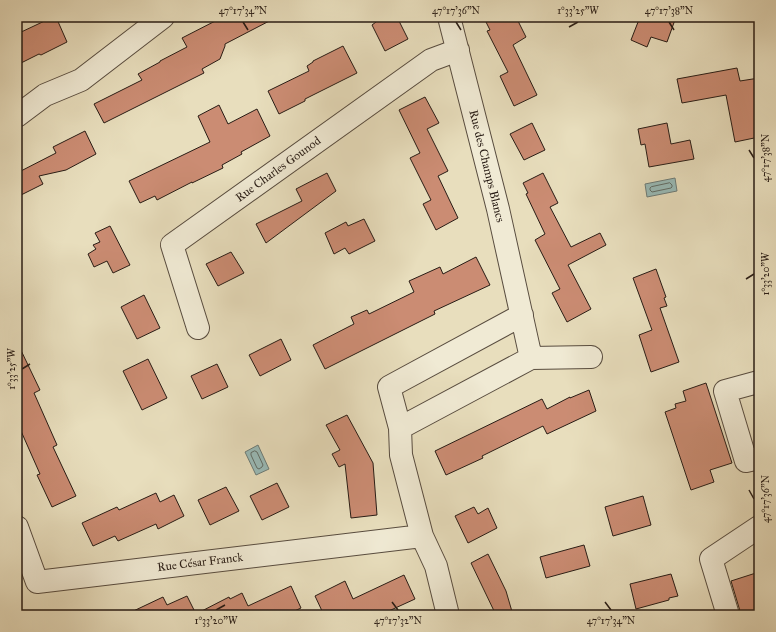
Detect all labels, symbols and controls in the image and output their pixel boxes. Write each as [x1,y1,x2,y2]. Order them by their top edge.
text: 47°17'34"N [219,5,268,17]
text: 47°17'36"N [432,5,481,17]
text: 1°33'25"W [557,5,599,17]
text: 47°17'38"N [645,5,694,17]
street label: Rue des Champs Blancs [466,108,508,224]
street label: Rue Charles Gounod [233,133,323,205]
text: 47°17'38"N [760,133,772,182]
text: 1°33'20"W [760,252,772,295]
text: 1°33'25"W [6,348,18,390]
text: 47°17'36"N [760,474,772,523]
street label: Rue César Franck [156,550,244,574]
text: 1°33'20"W [195,615,238,627]
text: 47°17'32"N [374,615,422,627]
text: 47°17'34"N [587,615,636,627]

